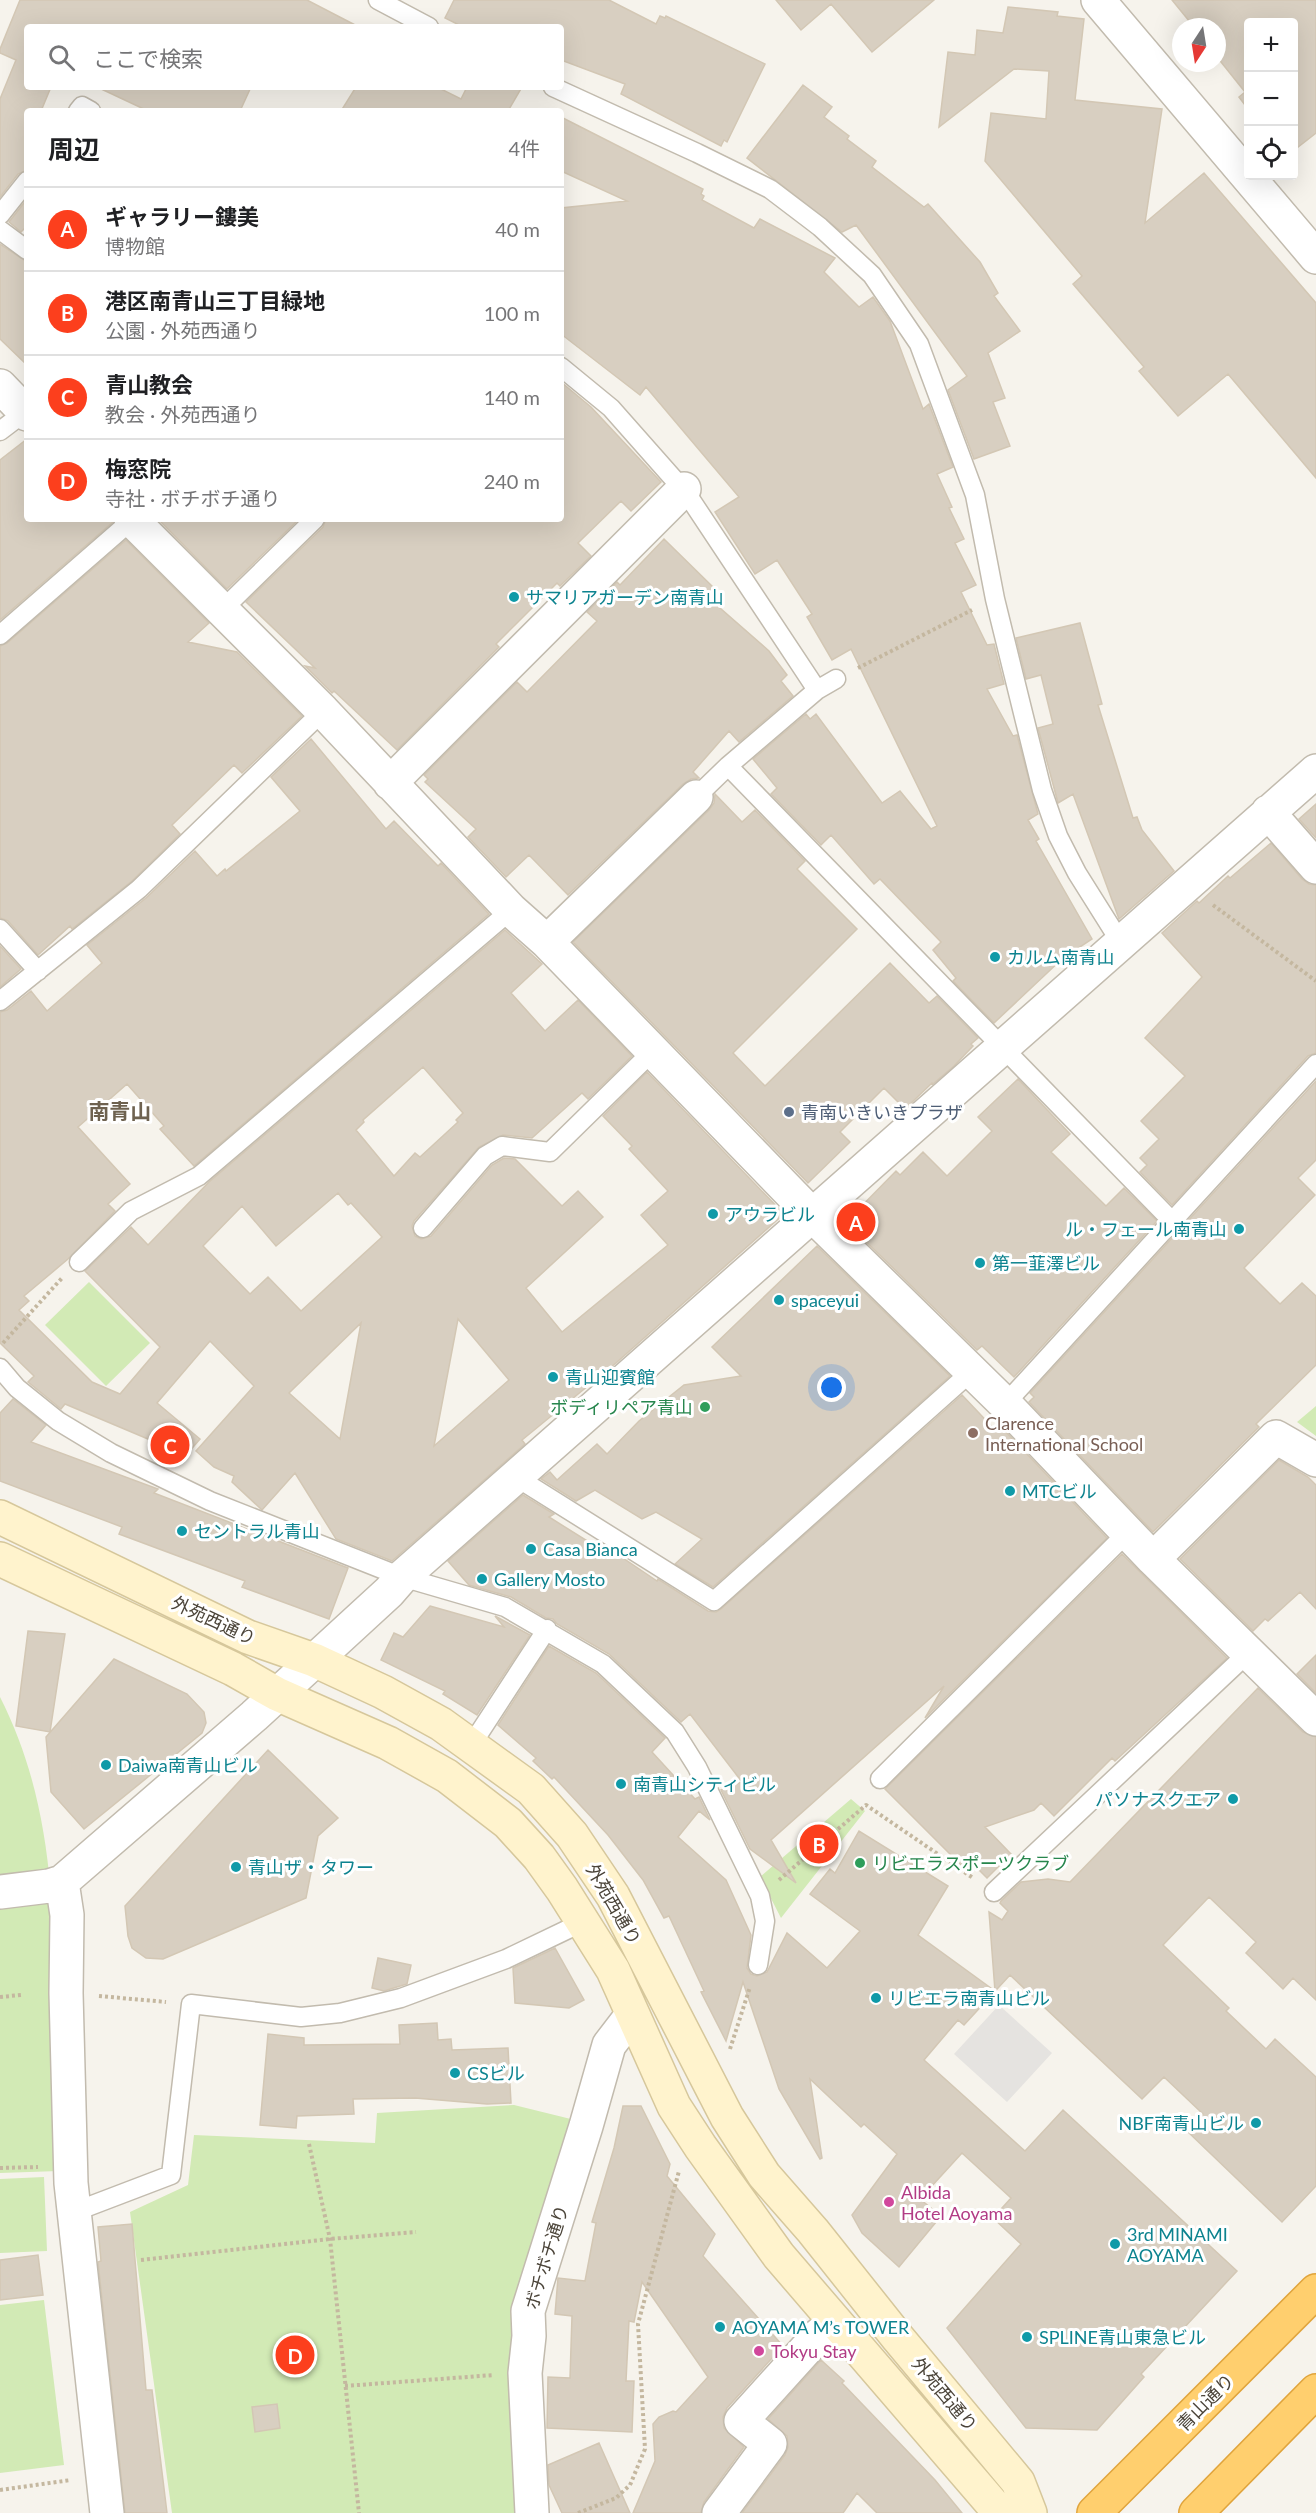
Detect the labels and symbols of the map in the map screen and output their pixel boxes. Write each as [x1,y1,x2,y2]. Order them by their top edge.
north arrow [1172,18,1226,72]
place label: サマリアガーデン南青山 [526,586,724,608]
marker: サマリアガーデン南青山 [507,590,521,604]
place label: カルム南青山 [1007,946,1115,968]
marker: カルム南青山 [988,950,1002,964]
district label: 南青山 [89,1098,152,1123]
place label: 青南いきいきプラザ [801,1101,963,1123]
marker: 青南いきいきプラザ [782,1105,796,1119]
pin: A [836,1200,876,1244]
place label: アウラビル [725,1203,815,1225]
marker: アウラビル [706,1207,720,1221]
place label: ル・フェール南青山 [1065,1218,1227,1240]
marker: ル・フェール南青山 [1232,1222,1246,1236]
place label: 第一韮澤ビル [992,1252,1100,1274]
marker: 第一韮澤ビル [973,1256,987,1270]
place label: spaceyui [791,1289,859,1311]
marker: spaceyui [772,1293,786,1307]
place label: 青山迎賓館 [565,1366,655,1388]
marker: 青山迎賓館 [546,1370,560,1384]
your location [817,1373,846,1402]
place label: ボディリペア青山 [550,1396,693,1418]
marker: ボディリペア青山 [698,1400,712,1414]
place label: Clarence International School [985,1412,1143,1455]
pin: C [150,1422,190,1468]
marker: Clarence International School [966,1426,980,1440]
place label: MTCビル [1022,1480,1097,1502]
marker: MTCビル [1003,1484,1017,1498]
place label: セントラル青山 [194,1520,320,1542]
marker: セントラル青山 [175,1524,189,1538]
place label: Casa Bianca [543,1538,638,1560]
marker: Casa Bianca [524,1542,538,1556]
place label: Gallery Mosto [494,1568,605,1590]
marker: Gallery Mosto [475,1572,489,1586]
street label: 外苑西通り [169,1591,259,1649]
place label: Daiwa南青山ビル [118,1754,258,1776]
marker: Daiwa南青山ビル [99,1758,113,1772]
place label: 南青山シティビル [633,1773,776,1795]
marker: 南青山シティビル [614,1777,628,1791]
place label: パソナスクエア [1095,1788,1221,1810]
marker: パソナスクエア [1226,1792,1240,1806]
pin: B [800,1822,838,1866]
place label: リビエラスポーツクラブ [872,1852,1069,1874]
place label: 青山ザ・タワー [248,1856,374,1878]
marker: リビエラスポーツクラブ [853,1856,867,1870]
marker: 青山ザ・タワー [229,1860,243,1874]
street label: 外苑西通り [582,1860,646,1948]
place label: リビエラ南青山ビル [888,1987,1050,2009]
marker: リビエラ南青山ビル [869,1991,883,2005]
place label: CSビル [467,2062,525,2084]
marker: CSビル [448,2066,462,2080]
place label: NBF南青山ビル [1118,2112,1244,2134]
marker: NBF南青山ビル [1249,2116,1263,2130]
place label: Albida Hotel Aoyama [901,2181,1012,2224]
marker: Albida Hotel Aoyama [882,2195,896,2209]
street label: ボチボチ通り [520,2202,572,2312]
place label: 3rd MINAMI AOYAMA [1127,2223,1228,2266]
marker: 3rd MINAMI AOYAMA [1108,2237,1122,2251]
place label: AOYAMA M’s TOWER [732,2316,910,2338]
marker: AOYAMA M’s TOWER [713,2320,727,2334]
place label: SPLINE青山東急ビル [1039,2326,1206,2348]
marker: SPLINE青山東急ビル [1020,2330,1034,2344]
pin: D [276,2332,314,2378]
place label: Tokyu Stay [771,2340,857,2362]
marker: Tokyu Stay [752,2344,766,2358]
street label: 外苑西通り [908,2352,982,2436]
street label: 青山通り [1172,2369,1238,2435]

